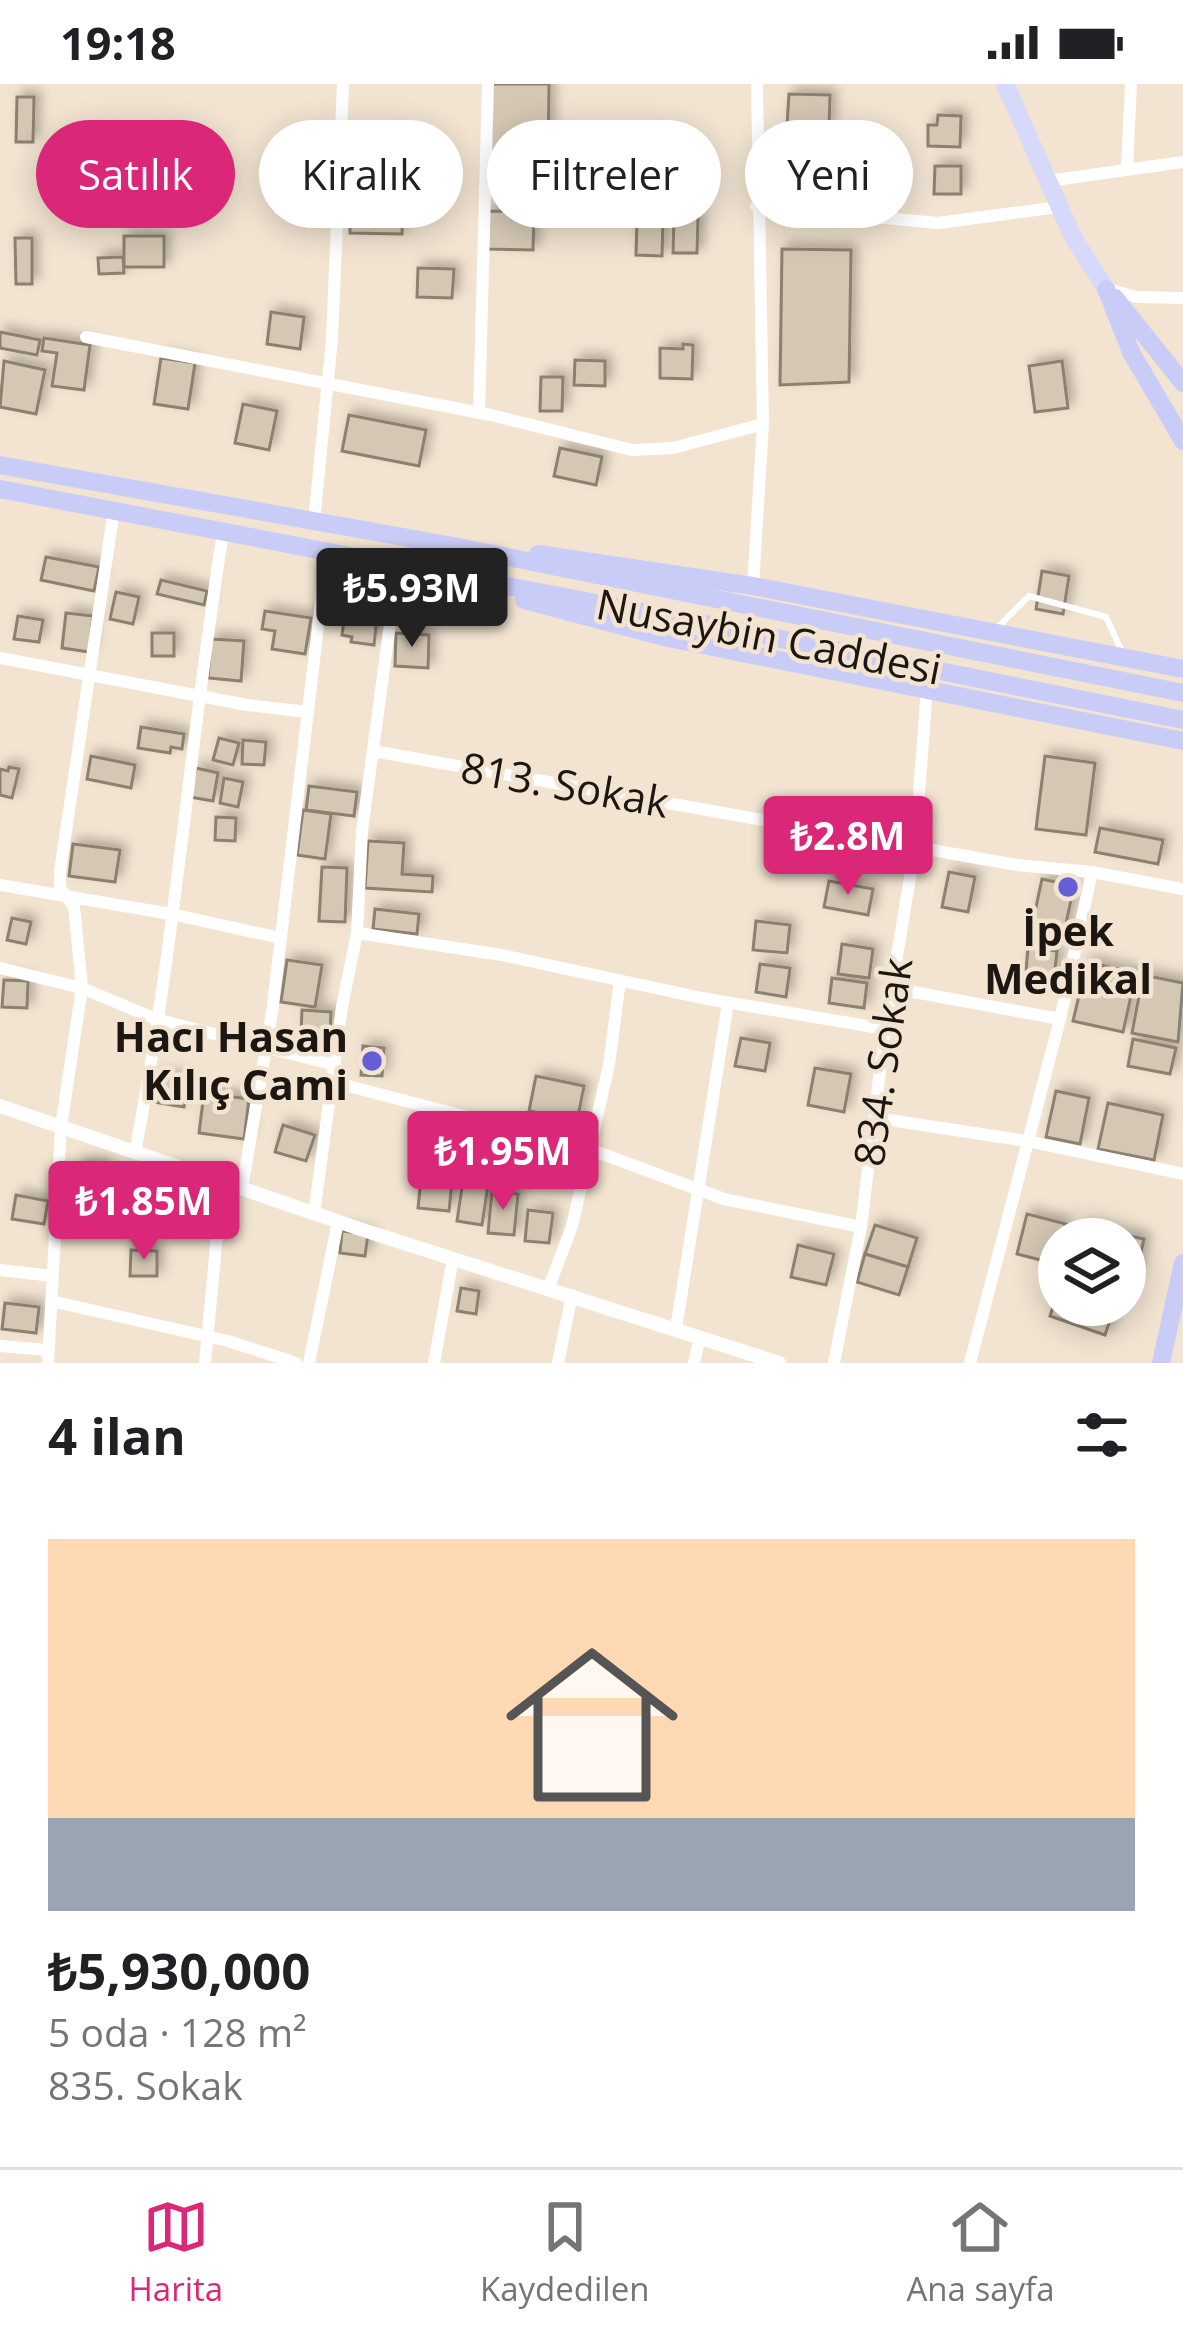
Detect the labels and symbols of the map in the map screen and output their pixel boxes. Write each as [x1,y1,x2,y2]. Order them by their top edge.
pin: ₺5.93M [314,548,510,650]
street label: Nusaybin Caddesi [592,574,947,697]
street label: 813. Sokak [457,737,673,830]
pin: ₺2.8M [764,796,932,898]
marker: İpek Medikal [1055,874,1081,900]
place label: İpek Medikal [984,901,1152,1006]
street label: 834. Sokak [839,954,924,1170]
place label: Hacı Hasan Kılıç Cami [114,1007,348,1112]
marker: Hacı Hasan Kılıç Cami [359,1048,385,1074]
pin: ₺1.95M [405,1111,601,1213]
pin: ₺1.85M [46,1161,242,1263]

